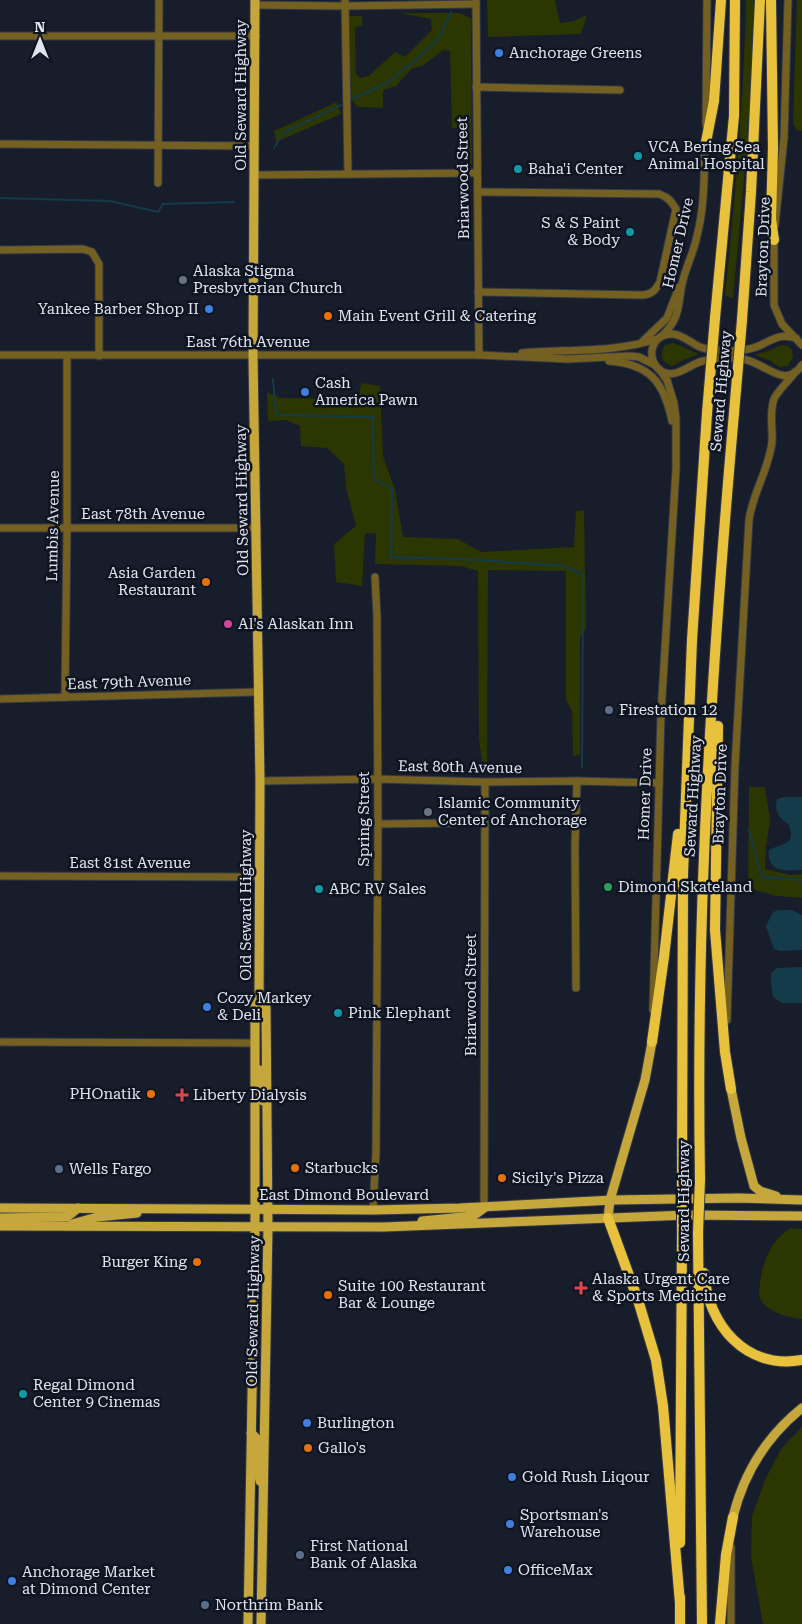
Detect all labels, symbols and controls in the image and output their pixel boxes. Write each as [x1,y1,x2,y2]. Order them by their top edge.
north arrow [15,15,65,65]
text: N [35,19,46,35]
street label: Old Seward Highway [232,19,250,171]
place label: Anchorage Greens [509,44,642,62]
marker: Anchorage Greens [493,47,505,59]
street label: Briarwood Street [453,116,473,239]
place label: VCA Bering Sea Animal Hospital [648,138,765,173]
marker: VCA Bering Sea Animal Hospital [632,150,644,162]
place label: Baha'i Center [528,160,624,178]
marker: Baha'i Center [512,163,524,175]
street label: Homer Drive [659,196,697,290]
street label: Brayton Drive [752,197,774,297]
place label: S & S Paint & Body [541,214,620,249]
marker: S & S Paint & Body [624,226,636,238]
place label: Alaska Stigma Presbyterian Church [193,262,343,297]
marker: Alaska Stigma Presbyterian Church [177,274,189,286]
place label: Yankee Barber Shop II [38,300,199,318]
marker: Yankee Barber Shop II [203,303,215,315]
place label: Main Event Grill & Catering [338,307,536,325]
marker: Main Event Grill & Catering [322,310,334,322]
street label: Seward Highway [707,330,735,452]
street label: East 76th Avenue [186,333,310,351]
place label: Cash America Pawn [315,374,418,409]
marker: Cash America Pawn [299,386,311,398]
street label: Old Seward Highway [232,424,252,576]
street label: Lumbis Avenue [43,470,63,582]
street label: East 78th Avenue [81,505,205,523]
place label: Asia Garden Restaurant [108,564,196,599]
marker: Asia Garden Restaurant [200,576,212,588]
place label: Al's Alaskan Inn [238,615,354,633]
marker: Al's Alaskan Inn [222,618,234,630]
street label: East 79th Avenue [67,671,191,693]
place label: Firestation 12 [619,701,718,719]
marker: Firestation 12 [603,704,615,716]
street label: Seward Highway [681,735,705,857]
street label: Brayton Drive [709,744,731,844]
street label: Homer Drive [634,747,656,841]
street label: East 80th Avenue [398,757,522,777]
street label: Spring Street [355,771,373,867]
place label: Islamic Community Center of Anchorage [438,794,587,829]
marker: Islamic Community Center of Anchorage [422,806,434,818]
street label: Old Seward Highway [237,829,255,981]
street label: East 81st Avenue [69,854,191,872]
place label: Dimond Skateland [618,878,753,896]
place label: ABC RV Sales [329,880,426,898]
marker: Dimond Skateland [602,881,614,893]
marker: ABC RV Sales [313,883,325,895]
street label: Briarwood Street [462,933,480,1056]
place label: Cozy Markey & Deli [217,989,311,1024]
marker: Cozy Markey & Deli [201,1001,213,1013]
place label: Pink Elephant [348,1004,451,1022]
marker: Pink Elephant [332,1007,344,1019]
place label: PHOnatik [70,1085,141,1103]
place label: Liberty Dialysis [193,1086,307,1104]
marker: PHOnatik [145,1088,157,1100]
marker: Liberty Dialysis [175,1088,189,1102]
street label: Seward Highway [675,1140,693,1262]
place label: Starbucks [305,1159,378,1177]
place label: Wells Fargo [69,1160,152,1178]
marker: Starbucks [289,1162,301,1174]
marker: Wells Fargo [53,1163,65,1175]
place label: Sicily's Pizza [512,1169,604,1187]
marker: Sicily's Pizza [496,1172,508,1184]
street label: East Dimond Boulevard [259,1186,429,1204]
street label: Old Seward Highway [243,1235,263,1387]
place label: Burger King [102,1253,187,1271]
marker: Burger King [191,1256,203,1268]
place label: Alaska Urgent Care & Sports Medicine [592,1270,730,1305]
place label: Suite 100 Restaurant Bar & Lounge [338,1277,486,1312]
marker: Alaska Urgent Care & Sports Medicine [574,1281,588,1295]
marker: Suite 100 Restaurant Bar & Lounge [322,1289,334,1301]
place label: Regal Dimond Center 9 Cinemas [33,1376,160,1411]
marker: Regal Dimond Center 9 Cinemas [17,1388,29,1400]
place label: Burlington [317,1414,395,1432]
marker: Burlington [301,1417,313,1429]
place label: Gallo's [318,1439,366,1457]
marker: Gallo's [302,1442,314,1454]
place label: Gold Rush Liqour [522,1468,649,1486]
marker: Gold Rush Liqour [506,1471,518,1483]
place label: Sportsman's Warehouse [520,1506,608,1541]
marker: Sportsman's Warehouse [504,1518,516,1530]
place label: First National Bank of Alaska [310,1537,417,1572]
marker: First National Bank of Alaska [294,1549,306,1561]
place label: OfficeMax [518,1561,593,1579]
place label: Anchorage Market at Dimond Center [22,1563,156,1598]
marker: OfficeMax [502,1564,514,1576]
marker: Anchorage Market at Dimond Center [6,1575,18,1587]
place label: Northrim Bank [215,1596,324,1614]
marker: Northrim Bank [199,1599,211,1611]

